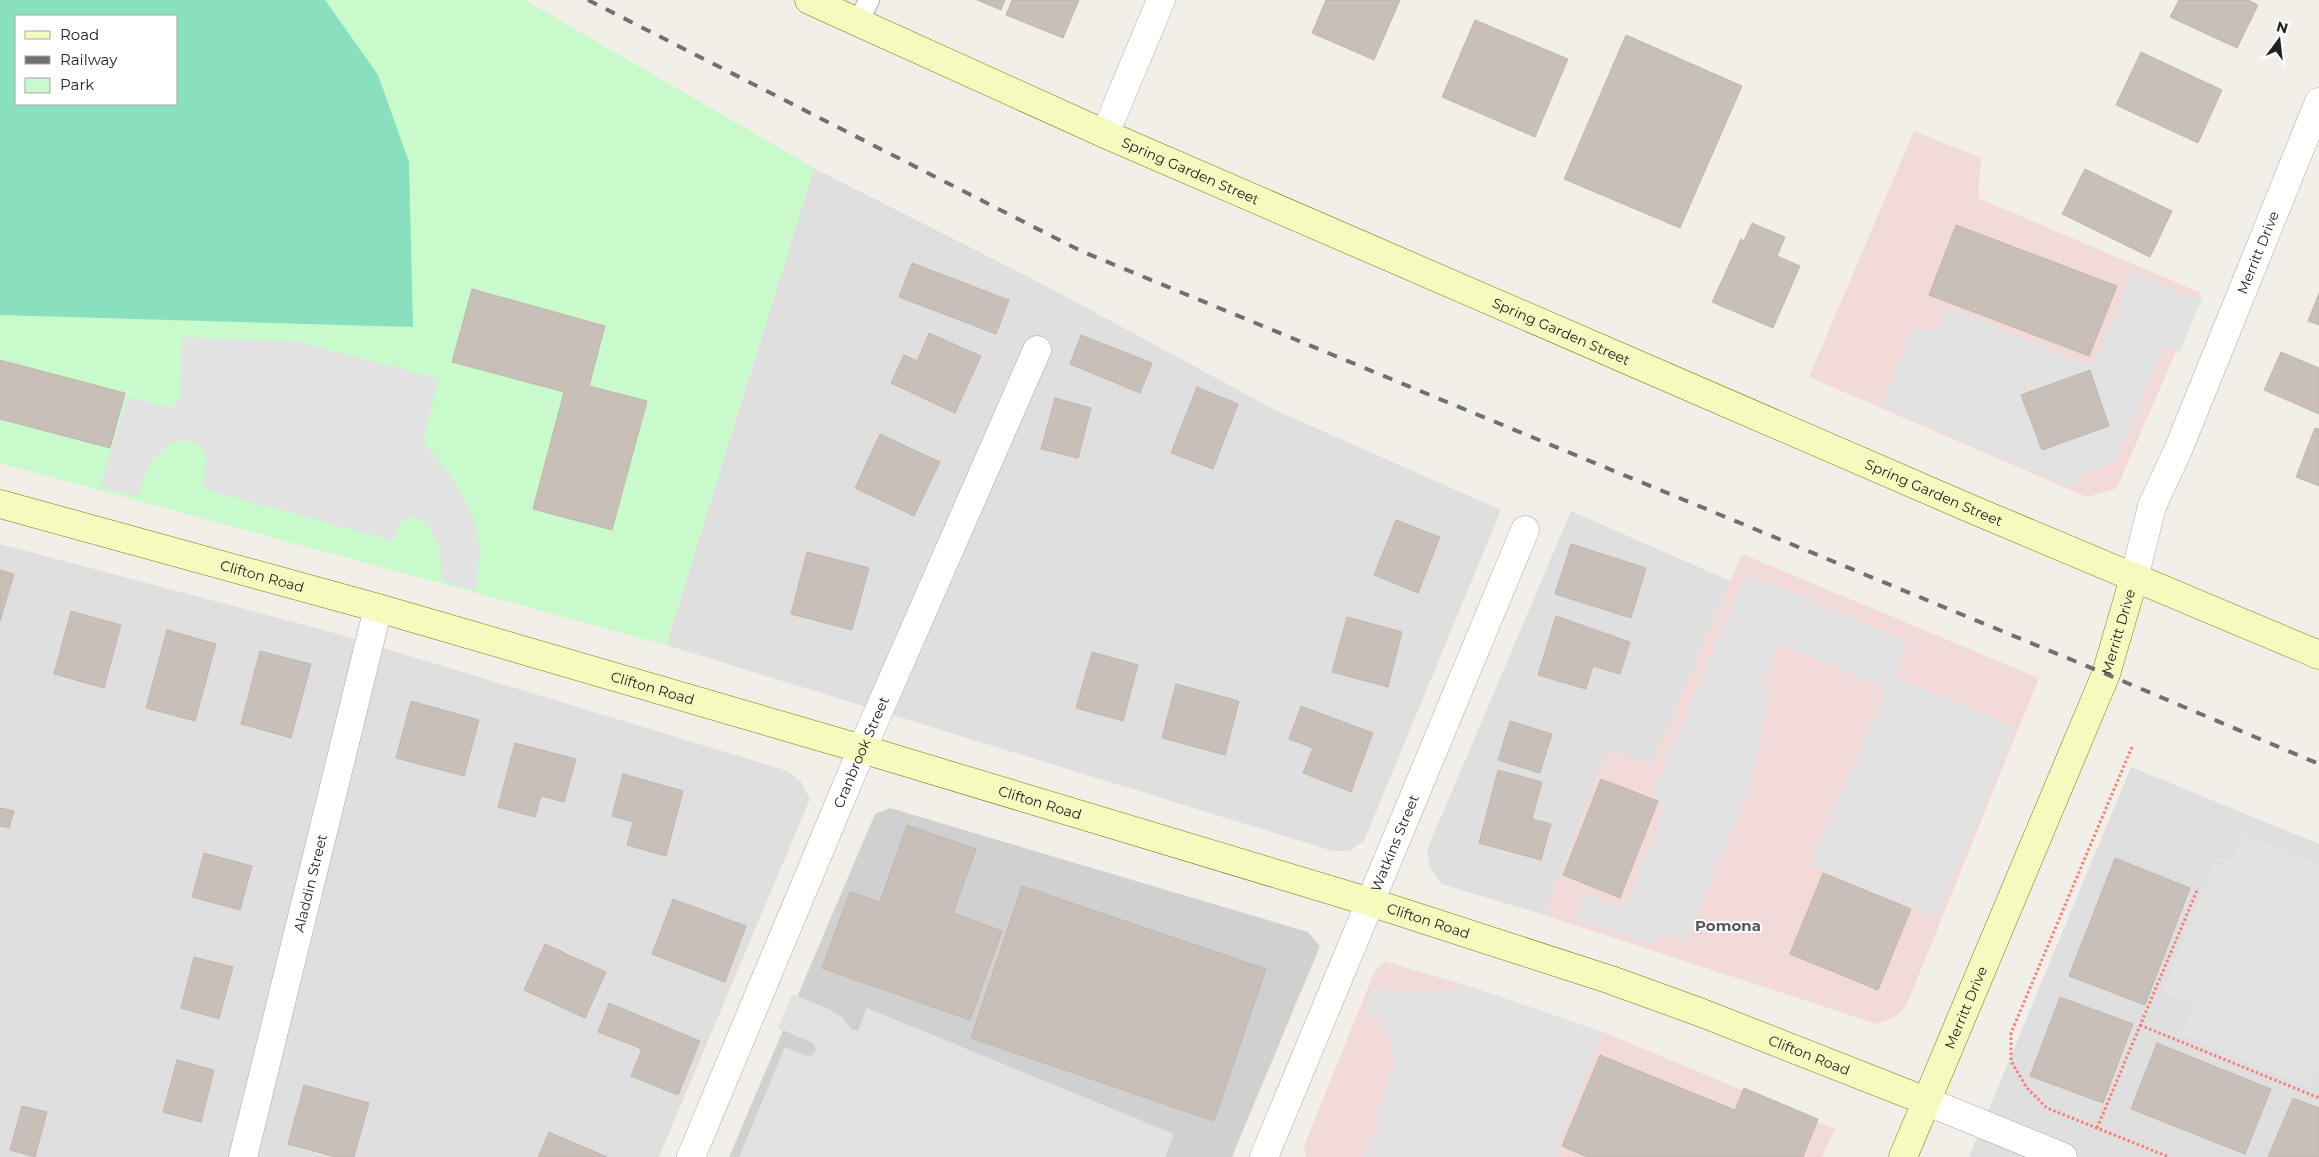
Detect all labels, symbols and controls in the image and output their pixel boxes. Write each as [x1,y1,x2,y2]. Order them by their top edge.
legend [15,15,178,105]
north arrow [2254,15,2304,65]
text: N [2275,17,2290,38]
text: Road [60,25,99,44]
text: Railway [60,50,118,69]
text: Park [60,75,94,94]
street label: Spring Garden Street [1119,133,1262,209]
street label: Merritt Drive [2233,208,2283,297]
street label: Spring Garden Street [1490,294,1633,369]
street label: Spring Garden Street [1862,455,2006,530]
street label: Clifton Road [218,556,306,596]
street label: Merritt Drive [2097,587,2139,677]
street label: Clifton Road [609,667,696,709]
street label: Cranbrook Street [829,693,893,811]
street label: Clifton Road [996,782,1084,824]
street label: Watkins Street [1367,792,1423,894]
street label: Aladdin Street [290,832,331,934]
street label: Clifton Road [1385,899,1472,943]
district label: Pomona [1695,916,1761,935]
street label: Merritt Drive [1940,964,1991,1052]
street label: Clifton Road [1766,1031,1853,1079]

